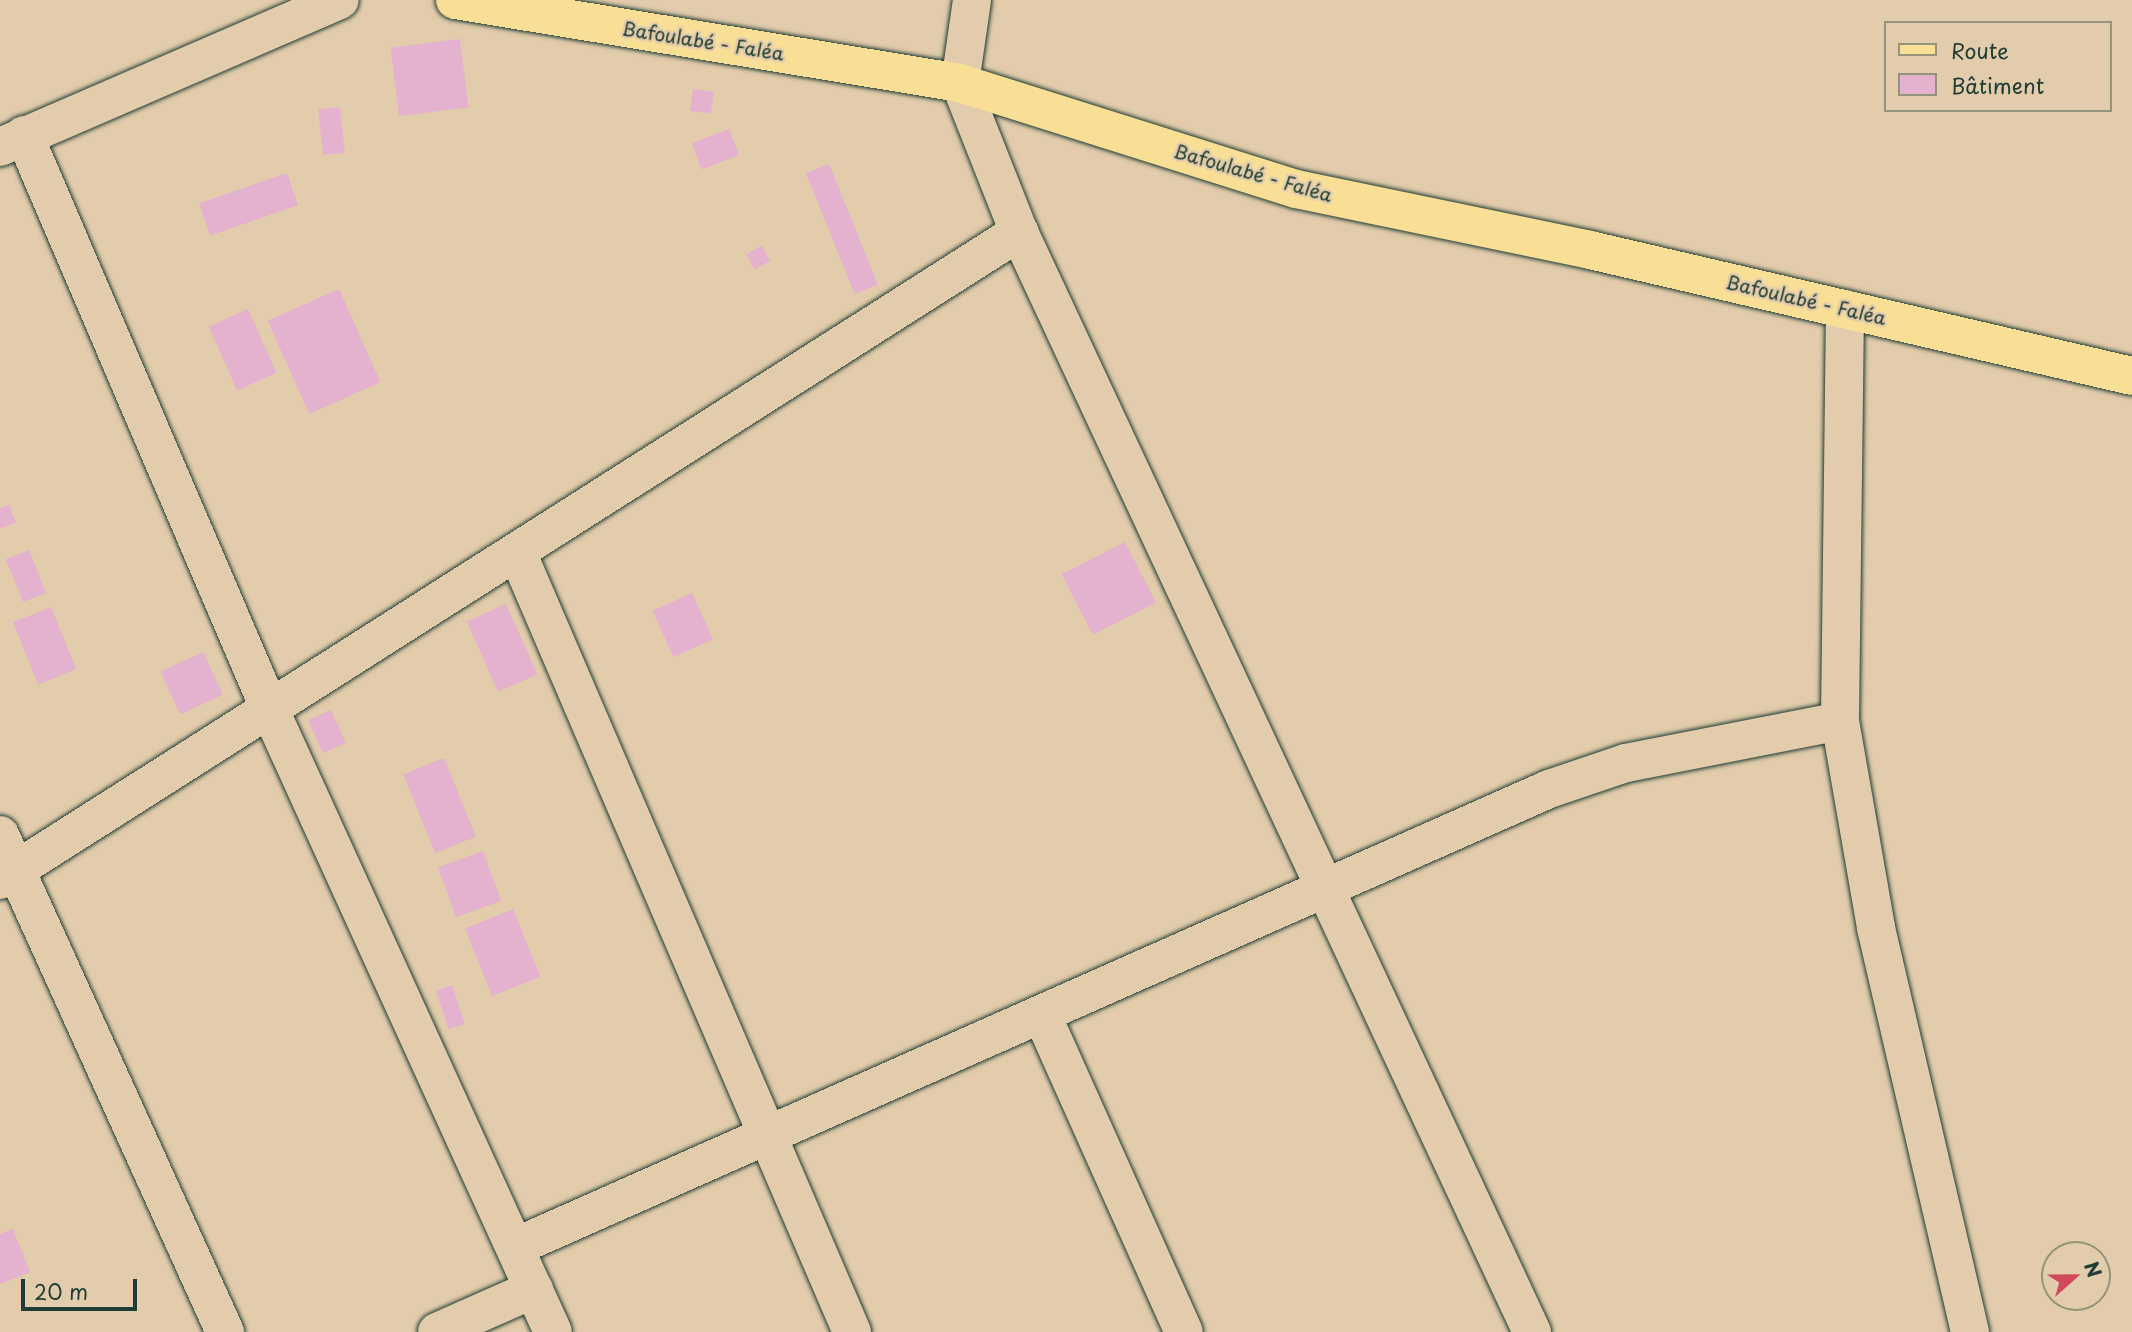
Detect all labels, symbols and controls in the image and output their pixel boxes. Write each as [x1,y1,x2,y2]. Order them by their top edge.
street label: Bafoulabé - Faléa [620,17,786,65]
legend [1884,21,2111,112]
text: Route [1951,34,2009,66]
text: Bâtiment [1951,69,2044,101]
street label: Bafoulabé - Faléa [1171,139,1335,207]
street label: Bafoulabé - Faléa [1723,270,1889,330]
north arrow [2041,1241,2111,1311]
text: N [2078,1257,2110,1281]
scale bar [24,1266,140,1310]
text: 20 m [34,1275,88,1307]

